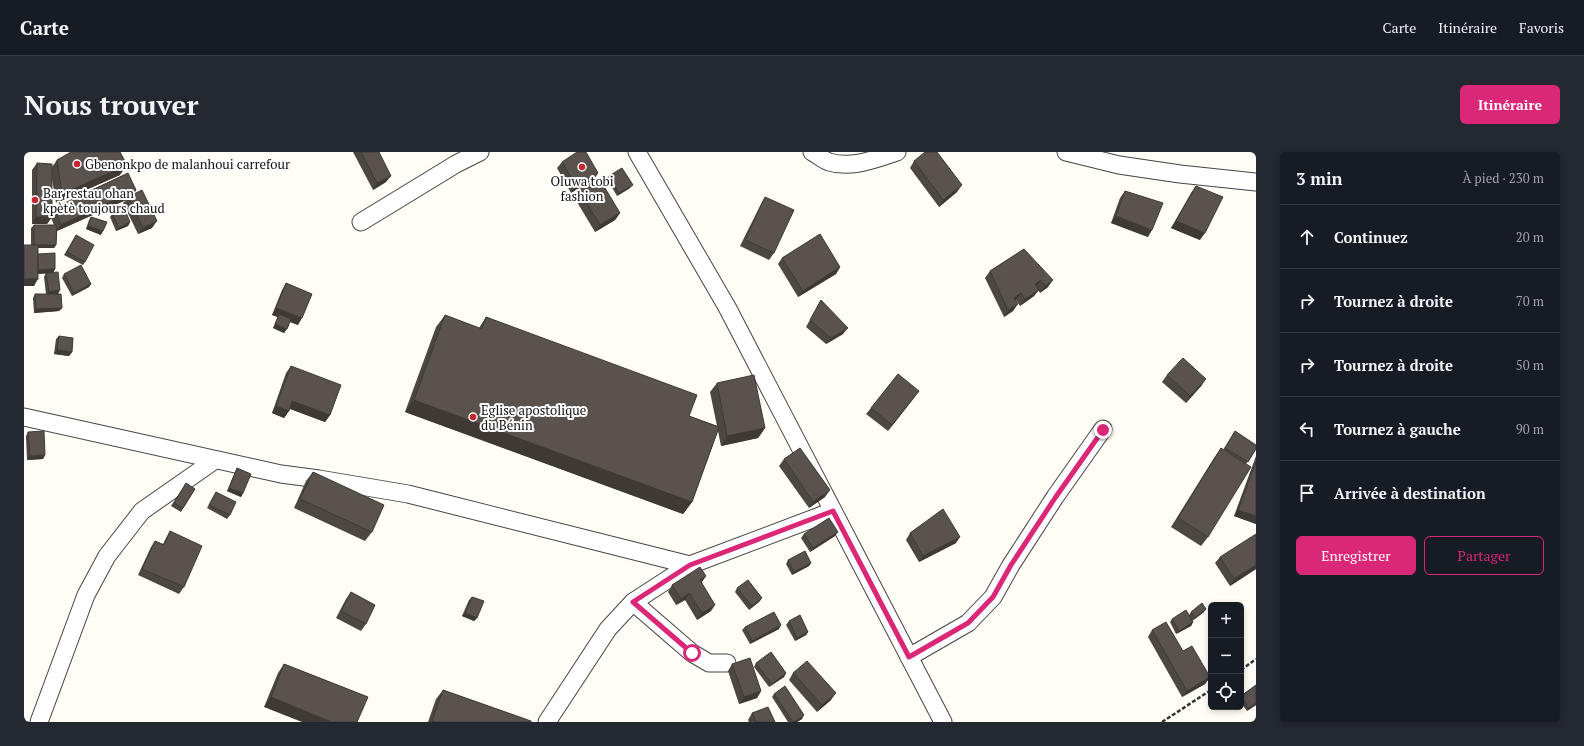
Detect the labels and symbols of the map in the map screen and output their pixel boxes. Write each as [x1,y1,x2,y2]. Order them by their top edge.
place label: Gbenonkpo de malanhoui carrefour [85,155,290,173]
marker: Gbenonkpo de malanhoui carrefour [72,159,82,169]
marker: Oluwa tobi fashion [577,162,587,172]
place label: Oluwa tobi fashion [550,172,614,205]
place label: Bar restau ohan kpètè toujours chaud [43,184,165,217]
marker: Bar restau ohan kpètè toujours chaud [30,195,40,205]
place label: Eglise apostolique du Bénin [481,401,586,434]
marker: Eglise apostolique du Bénin [468,412,478,422]
route end [1094,421,1112,439]
route start [683,644,701,662]

